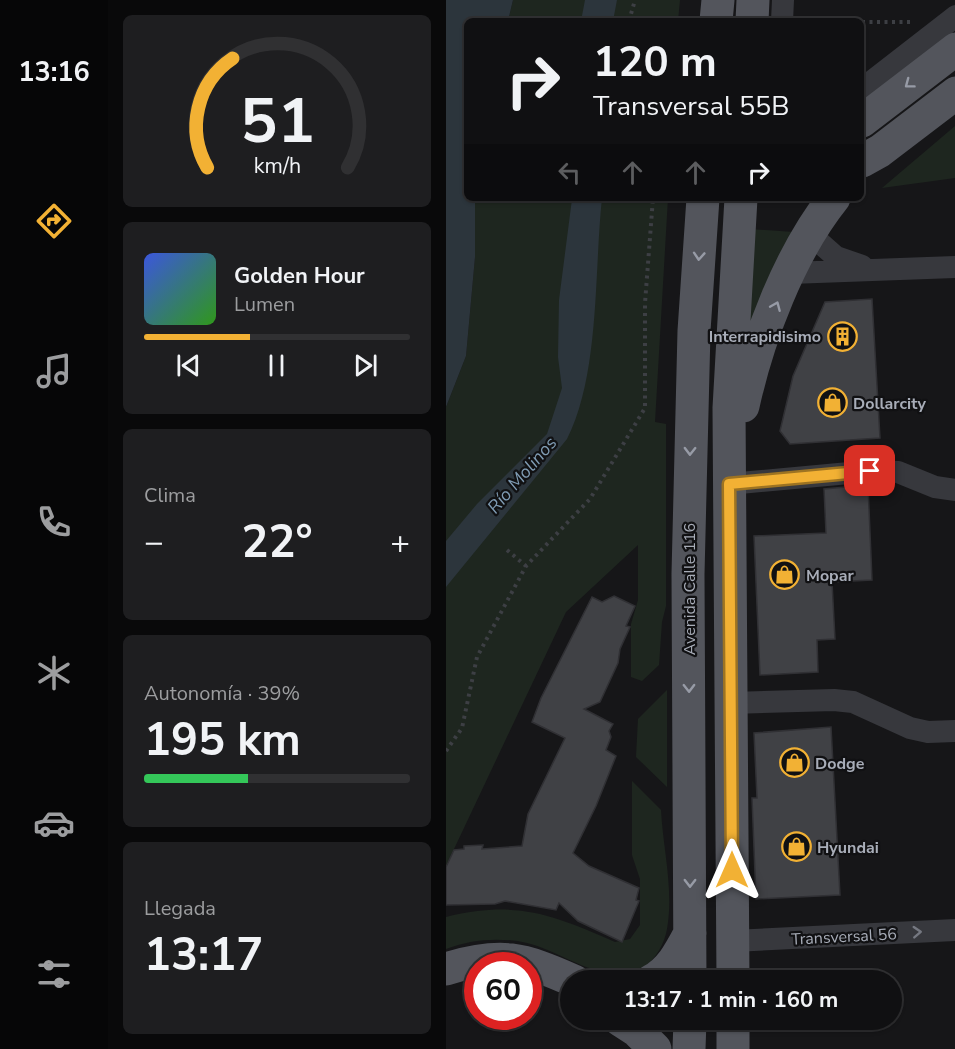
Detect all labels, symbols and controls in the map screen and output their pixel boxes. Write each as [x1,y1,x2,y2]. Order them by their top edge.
text: 120 m [593,34,717,91]
icon: right [494,42,572,120]
text: 13:16 [18,54,90,91]
one-way arrow [905,77,916,88]
text: 51 [240,79,314,164]
text: Transversal 55B [593,88,790,125]
text: km/h [253,151,301,181]
icon: left [553,156,586,189]
icon: ahead [616,156,649,189]
icon: ahead [679,156,712,189]
icon: right [742,156,775,189]
icon: directions [33,200,75,242]
one-way arrow [693,252,706,261]
text: Golden Hour [234,261,365,291]
text: Lumen [234,291,295,318]
one-way arrow [769,302,781,313]
building icon: Interrapidisimo [826,320,858,352]
place label: Interrapidisimo [709,326,821,348]
icon: previous [172,349,205,382]
icon: pause [260,349,293,382]
icon: next [349,349,382,382]
icon: music [33,350,75,392]
shop icon: Dollarcity [816,387,848,419]
place label: Dollarcity [853,393,926,415]
water label: Río Molinos [482,431,562,519]
pin [844,445,895,496]
one-way arrow [684,447,696,456]
icon: arrive [853,454,886,487]
text: Clima [144,482,196,509]
icon: phone [33,501,75,543]
text: 22° [241,512,313,573]
text: − [144,520,164,565]
text: + [390,520,410,565]
street label: Avenida Calle 116 [679,523,701,655]
shop icon: Mopar [769,559,801,591]
place label: Mopar [806,565,854,587]
icon: climate [33,652,75,694]
text: Autonomía · 39% [144,680,300,707]
one-way arrow [683,684,695,693]
text: 195 km [144,710,301,771]
shop icon: Dodge [778,747,810,779]
place label: Dodge [815,753,865,775]
icon: car [33,802,75,844]
shop icon: Hyundai [780,831,812,863]
place label: Hyundai [817,837,879,859]
position arrow [700,838,764,902]
one-way arrow [684,879,696,888]
text: Llegada [144,895,216,922]
street label: Transversal 56 [791,923,897,951]
text: 13:17 [144,925,263,986]
one-way arrow [913,926,922,939]
speed limit sign: 60 [464,952,542,1030]
icon: filters [33,953,75,995]
text: 13:17 · 1 min · 160 m [624,985,838,1015]

